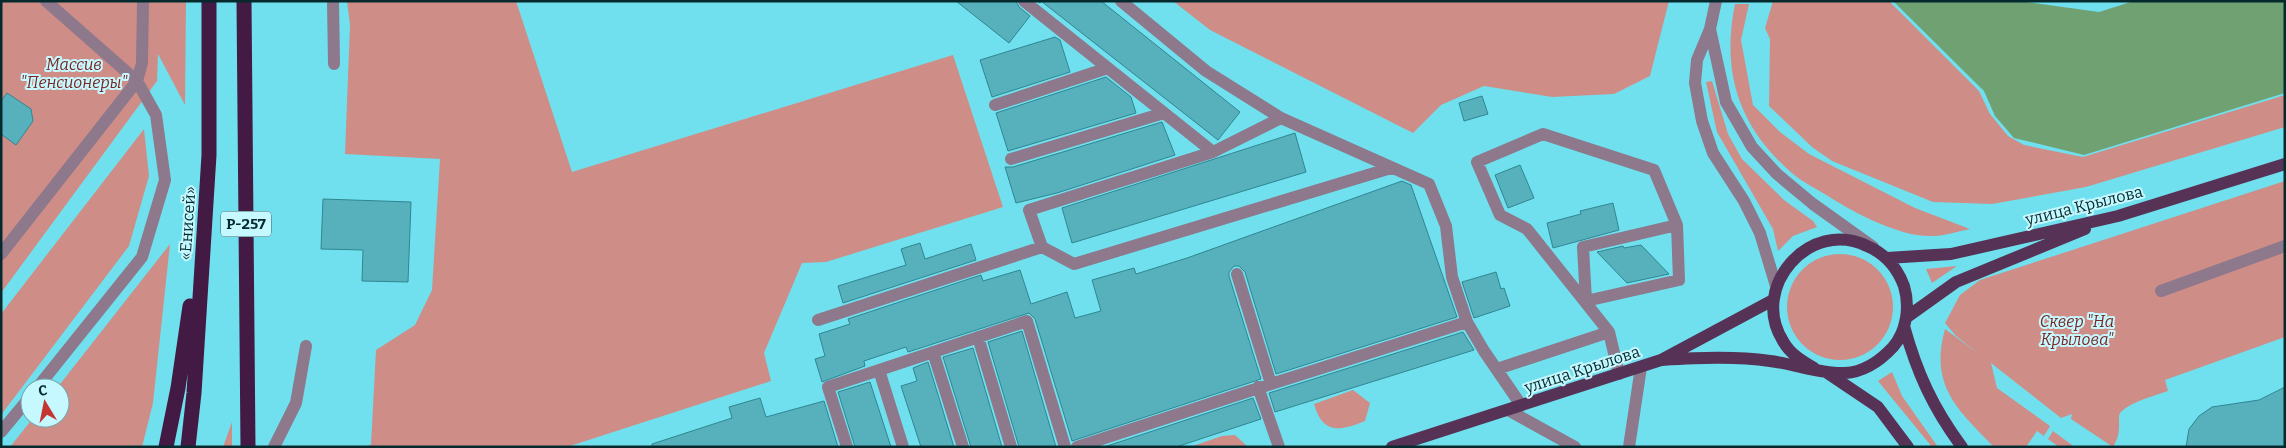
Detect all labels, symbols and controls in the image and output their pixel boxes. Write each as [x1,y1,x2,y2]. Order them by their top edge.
park label: Массив "Пенсионеры" [21,55,129,92]
street label: улица Крылова [2023,182,2145,229]
street label: «Енисей» [175,185,200,261]
road number: Р-257 [221,212,271,236]
park label: Сквер "На Крылова" [2040,312,2115,349]
street label: улица Крылова [1521,342,1642,397]
north arrow [20,378,70,428]
text: С [37,382,49,400]

